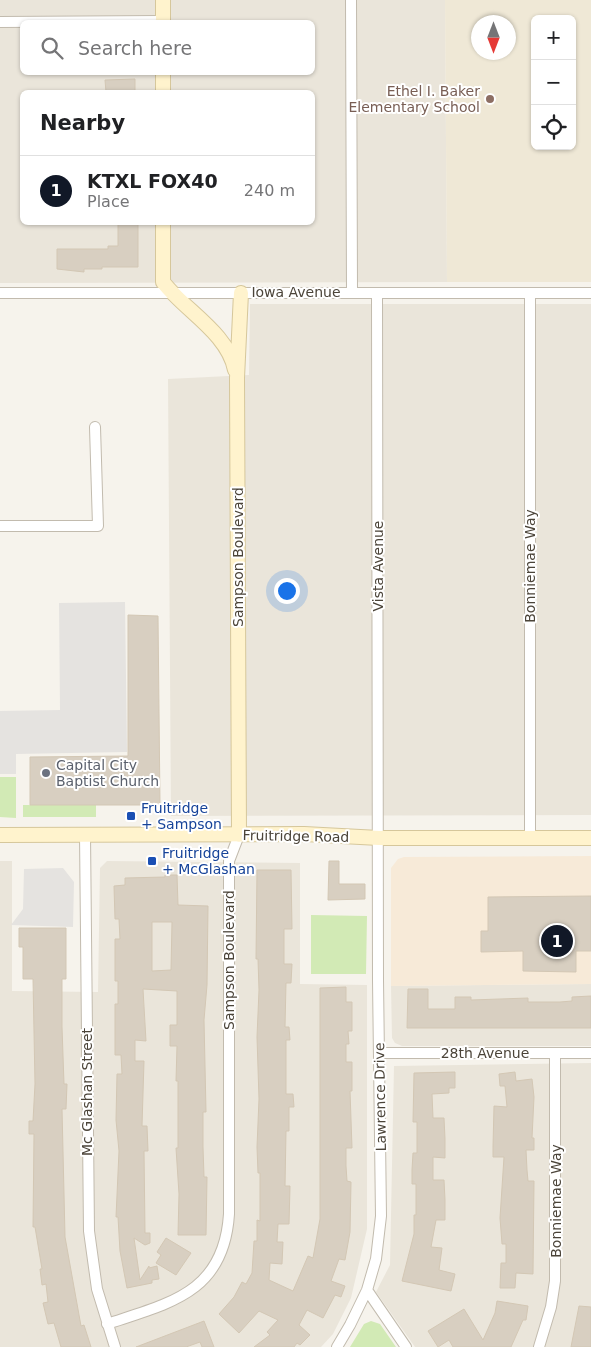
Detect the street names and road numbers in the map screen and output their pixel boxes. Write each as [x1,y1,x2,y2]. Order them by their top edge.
street label: Iowa Avenue [251,284,341,300]
street label: Sampson Boulevard [230,487,246,627]
street label: Bonniemae Way [522,509,538,623]
street label: Vista Avenue [370,521,386,612]
street label: Fruitridge Road [243,827,349,845]
street label: Sampson Boulevard [221,890,237,1030]
street label: Mc Glashan Street [79,1027,95,1156]
street label: Lawrence Drive [371,1042,389,1152]
street label: 28th Avenue [441,1045,529,1061]
street label: Bonniemae Way [548,1144,564,1258]

